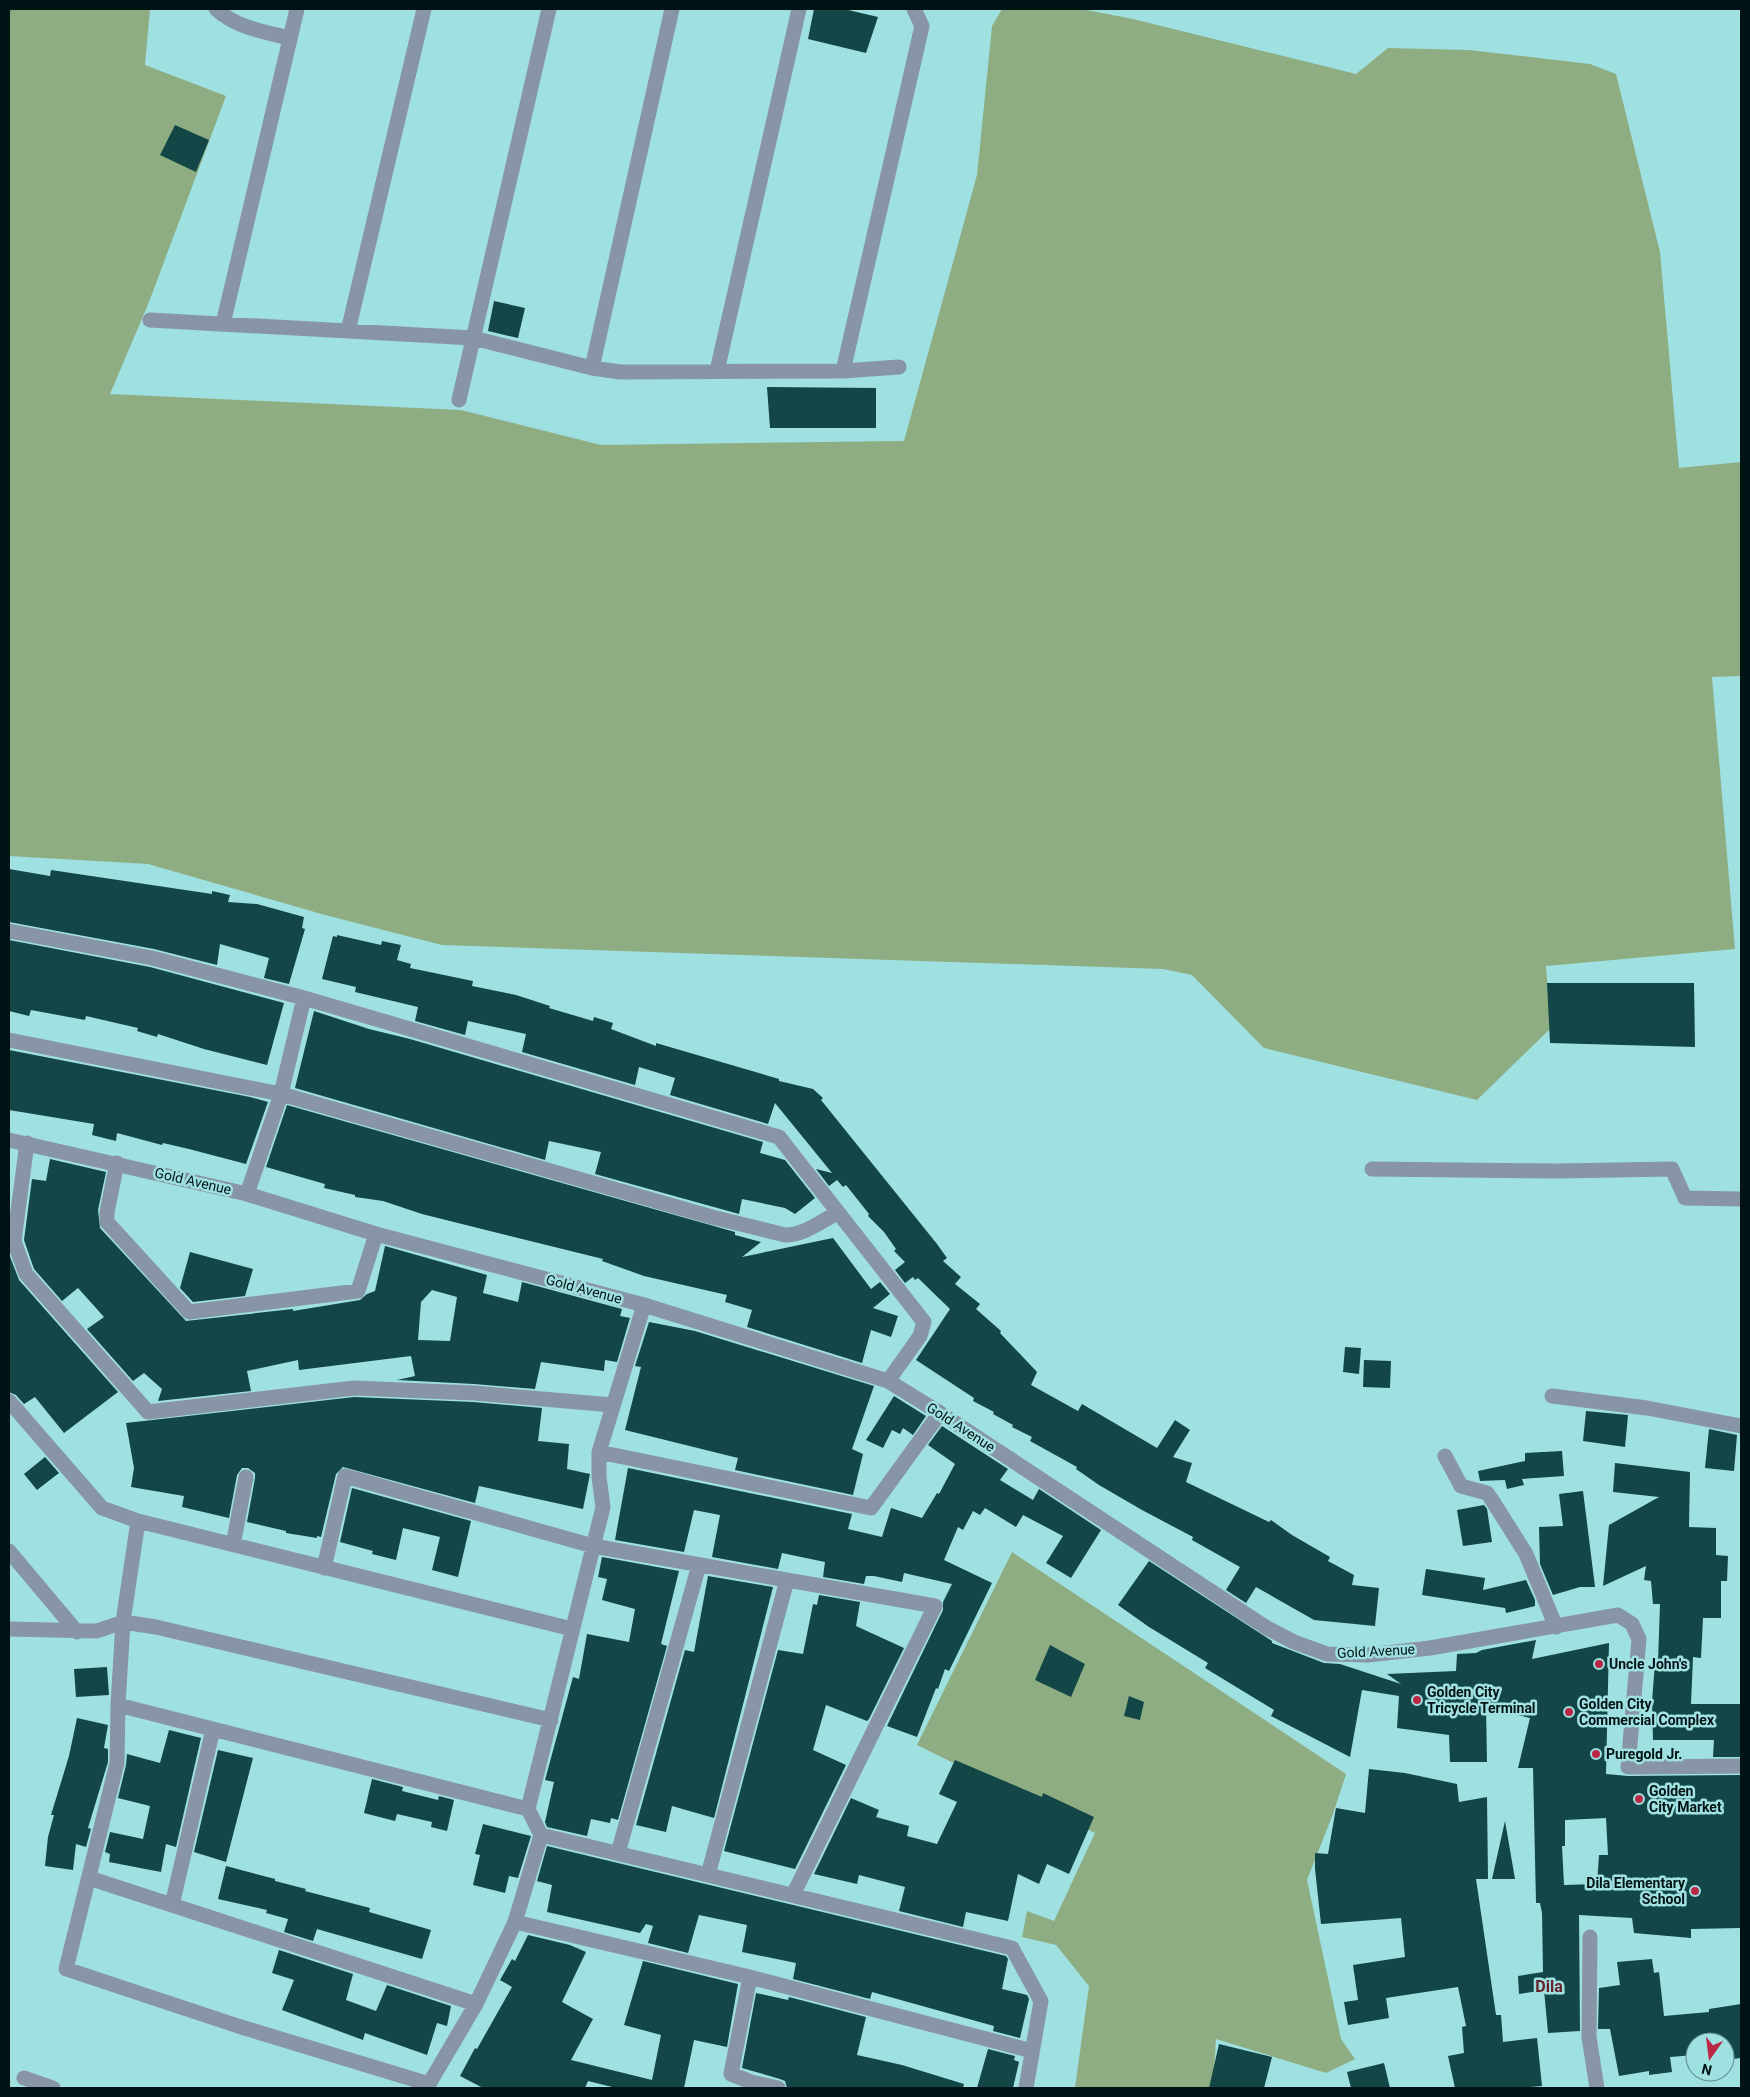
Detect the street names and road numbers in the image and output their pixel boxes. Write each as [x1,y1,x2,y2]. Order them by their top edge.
street label: Gold Avenue [153,1164,233,1198]
street label: Gold Avenue [544,1271,624,1307]
street label: Gold Avenue [924,1399,998,1455]
street label: Gold Avenue [1337,1641,1415,1661]

